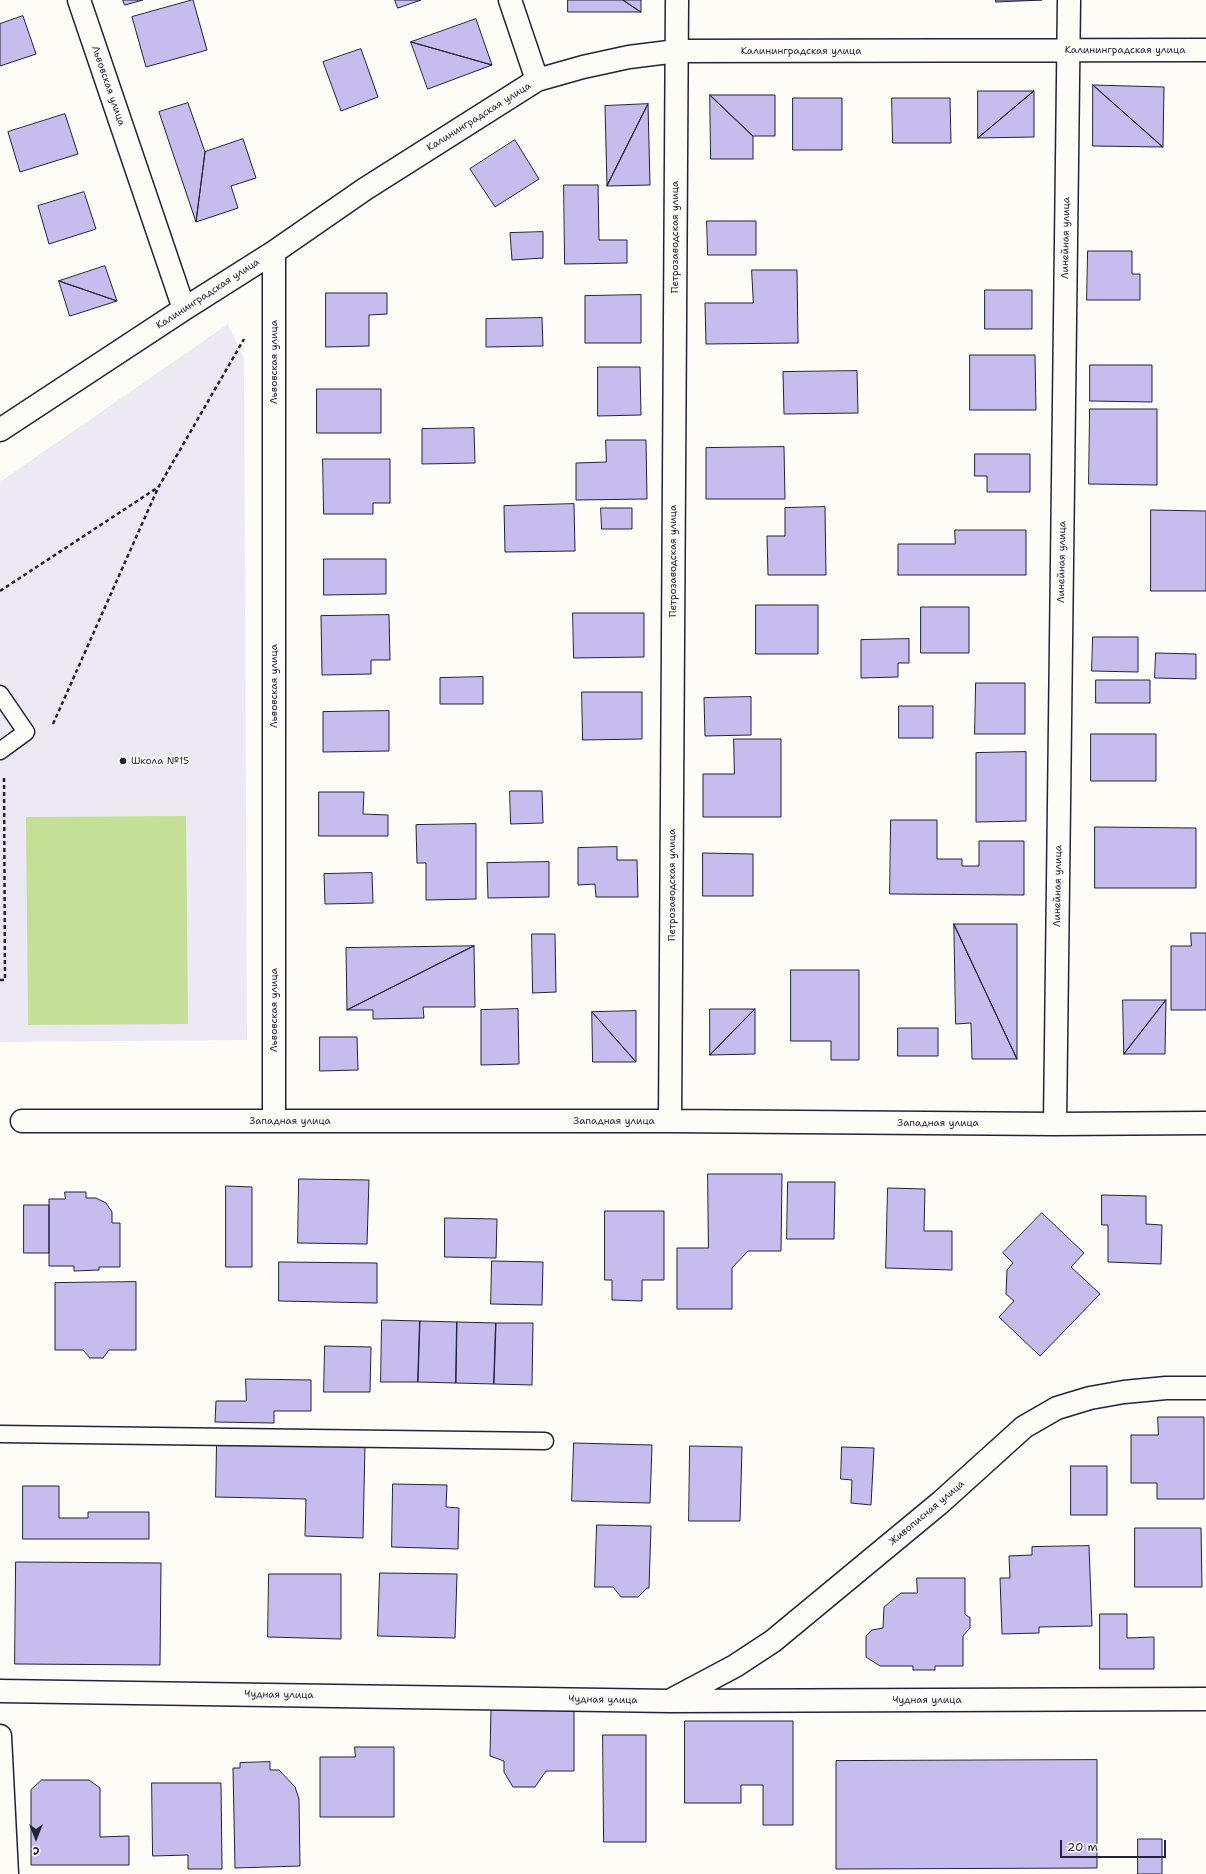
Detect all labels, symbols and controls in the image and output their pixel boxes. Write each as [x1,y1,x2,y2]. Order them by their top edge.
street label: Львовская улица [89,44,127,128]
street label: Калининградская улица [1065,44,1185,56]
street label: Калининградская улица [741,45,861,57]
street label: Калининградская улица [425,80,533,154]
street label: Петрозаводская улица [669,181,681,293]
street label: Линейная улица [1059,197,1073,279]
street label: Калининградская улица [154,256,262,332]
street label: Львовская улица [268,320,280,404]
street label: Петрозаводская улица [667,505,679,617]
street label: Линейная улица [1055,521,1069,603]
street label: Львовская улица [268,644,280,728]
place label: Школа №15 [131,755,189,767]
marker: Школа №15 [118,756,128,766]
street label: Петрозаводская улица [666,829,678,941]
street label: Линейная улица [1051,845,1065,927]
street label: Львовская улица [268,968,280,1052]
street label: Западная улица [249,1115,331,1127]
street label: Западная улица [573,1115,655,1127]
street label: Западная улица [897,1117,979,1129]
street label: Живописная улица [887,1478,967,1548]
street label: Чудная улица [244,1688,314,1702]
street label: Чудная улица [568,1693,638,1707]
street label: Чудная улица [892,1694,962,1706]
north arrow [16,1818,56,1858]
scale bar [1062,1832,1168,1858]
text: 20 m [1067,1839,1098,1855]
text: С [33,1843,39,1858]

